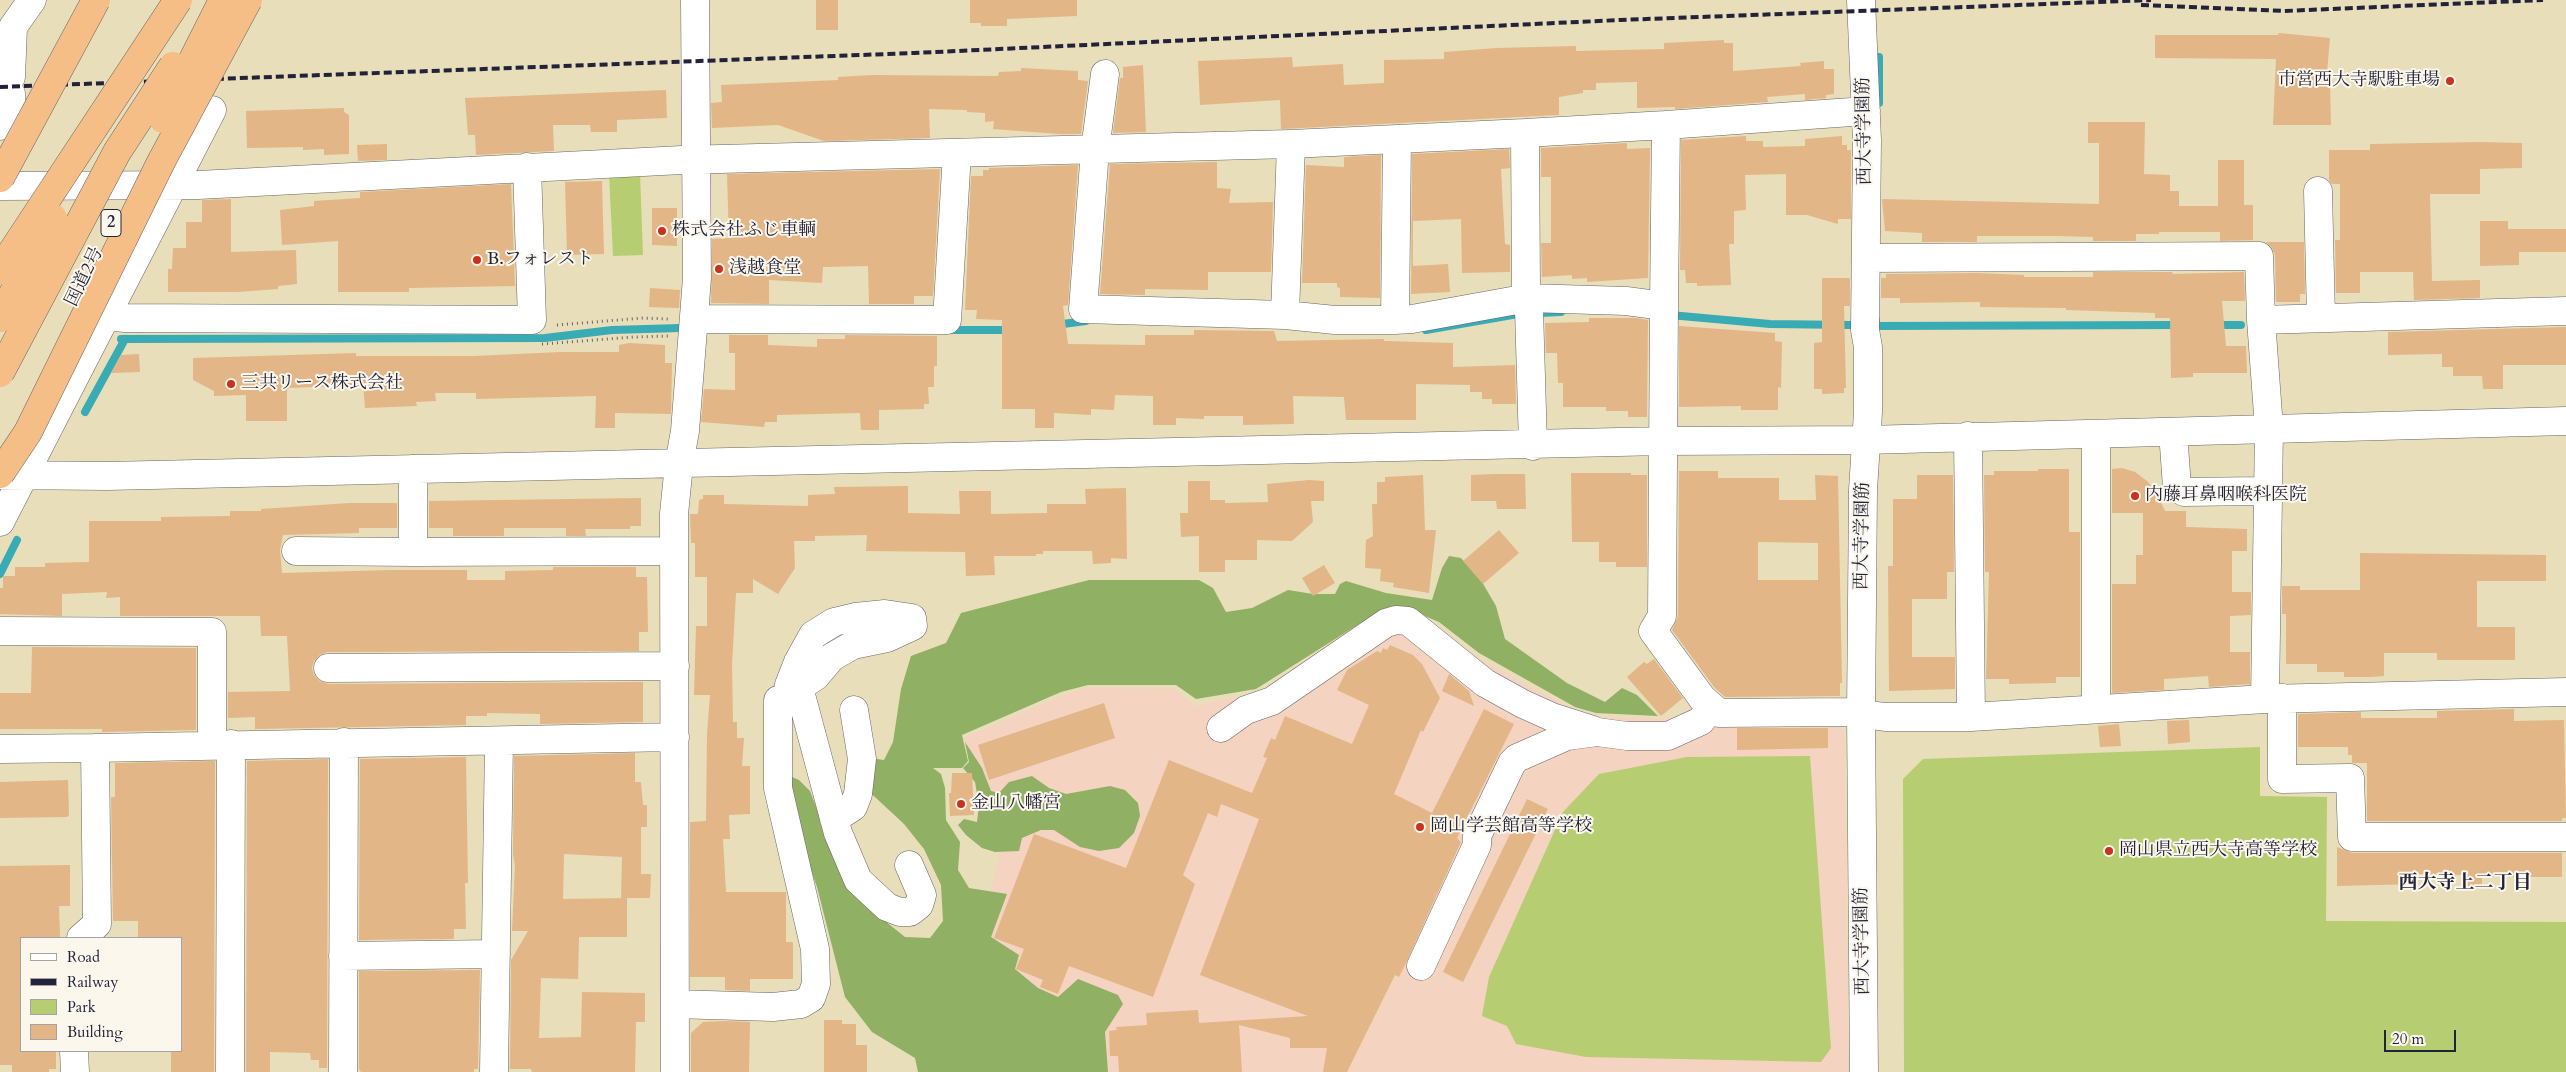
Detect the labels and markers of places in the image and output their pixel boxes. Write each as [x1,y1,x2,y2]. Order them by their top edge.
place label: 市営西大寺駅駐車場 [2278,70,2440,92]
marker: 市営西大寺駅駐車場 [2444,75,2456,87]
place label: 株式会社ふじ車輌 [672,220,816,242]
marker: 株式会社ふじ車輌 [656,225,668,237]
place label: B.フォレスト [487,249,594,271]
marker: B.フォレスト [471,254,483,266]
place label: 浅越食堂 [729,258,801,280]
marker: 浅越食堂 [713,263,725,275]
place label: 三共リース株式会社 [241,373,403,395]
marker: 三共リース株式会社 [225,378,237,390]
place label: 内藤耳鼻咽喉科医院 [2145,485,2307,507]
marker: 内藤耳鼻咽喉科医院 [2129,490,2141,502]
place label: 金山八幡宮 [971,793,1061,815]
marker: 金山八幡宮 [955,798,967,810]
place label: 岡山学芸館高等学校 [1430,816,1592,838]
marker: 岡山学芸館高等学校 [1414,821,1426,833]
place label: 岡山県立西大寺高等学校 [2119,840,2317,862]
marker: 岡山県立西大寺高等学校 [2103,845,2115,857]

